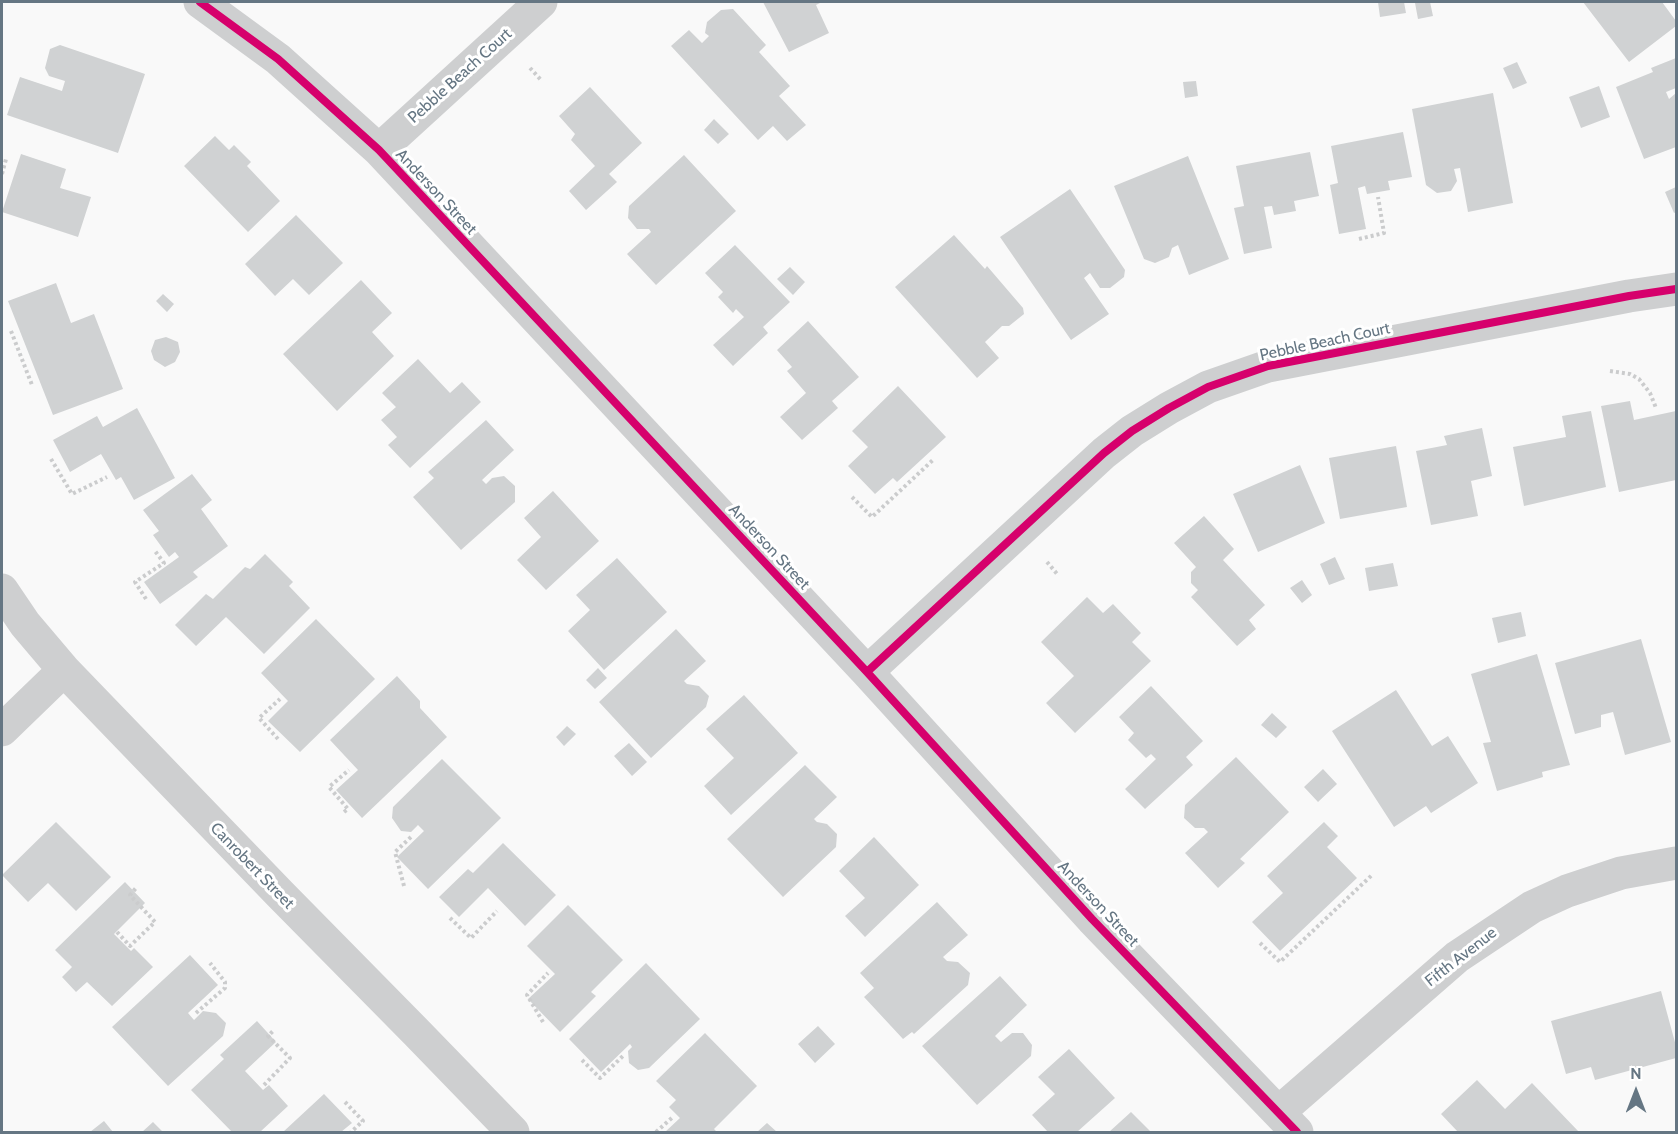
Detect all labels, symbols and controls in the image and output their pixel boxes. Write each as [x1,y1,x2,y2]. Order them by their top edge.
street label: Pebble Beach Court [404,24,516,128]
street label: Anderson Street [391,145,481,239]
street label: Pebble Beach Court [1258,319,1392,365]
street label: Anderson Street [724,500,814,594]
street label: Canrobert Street [206,819,298,913]
street label: Anderson Street [1053,857,1143,951]
street label: Fifth Avenue [1421,923,1501,991]
north arrow [1606,1062,1666,1122]
text: N [1630,1064,1642,1083]

